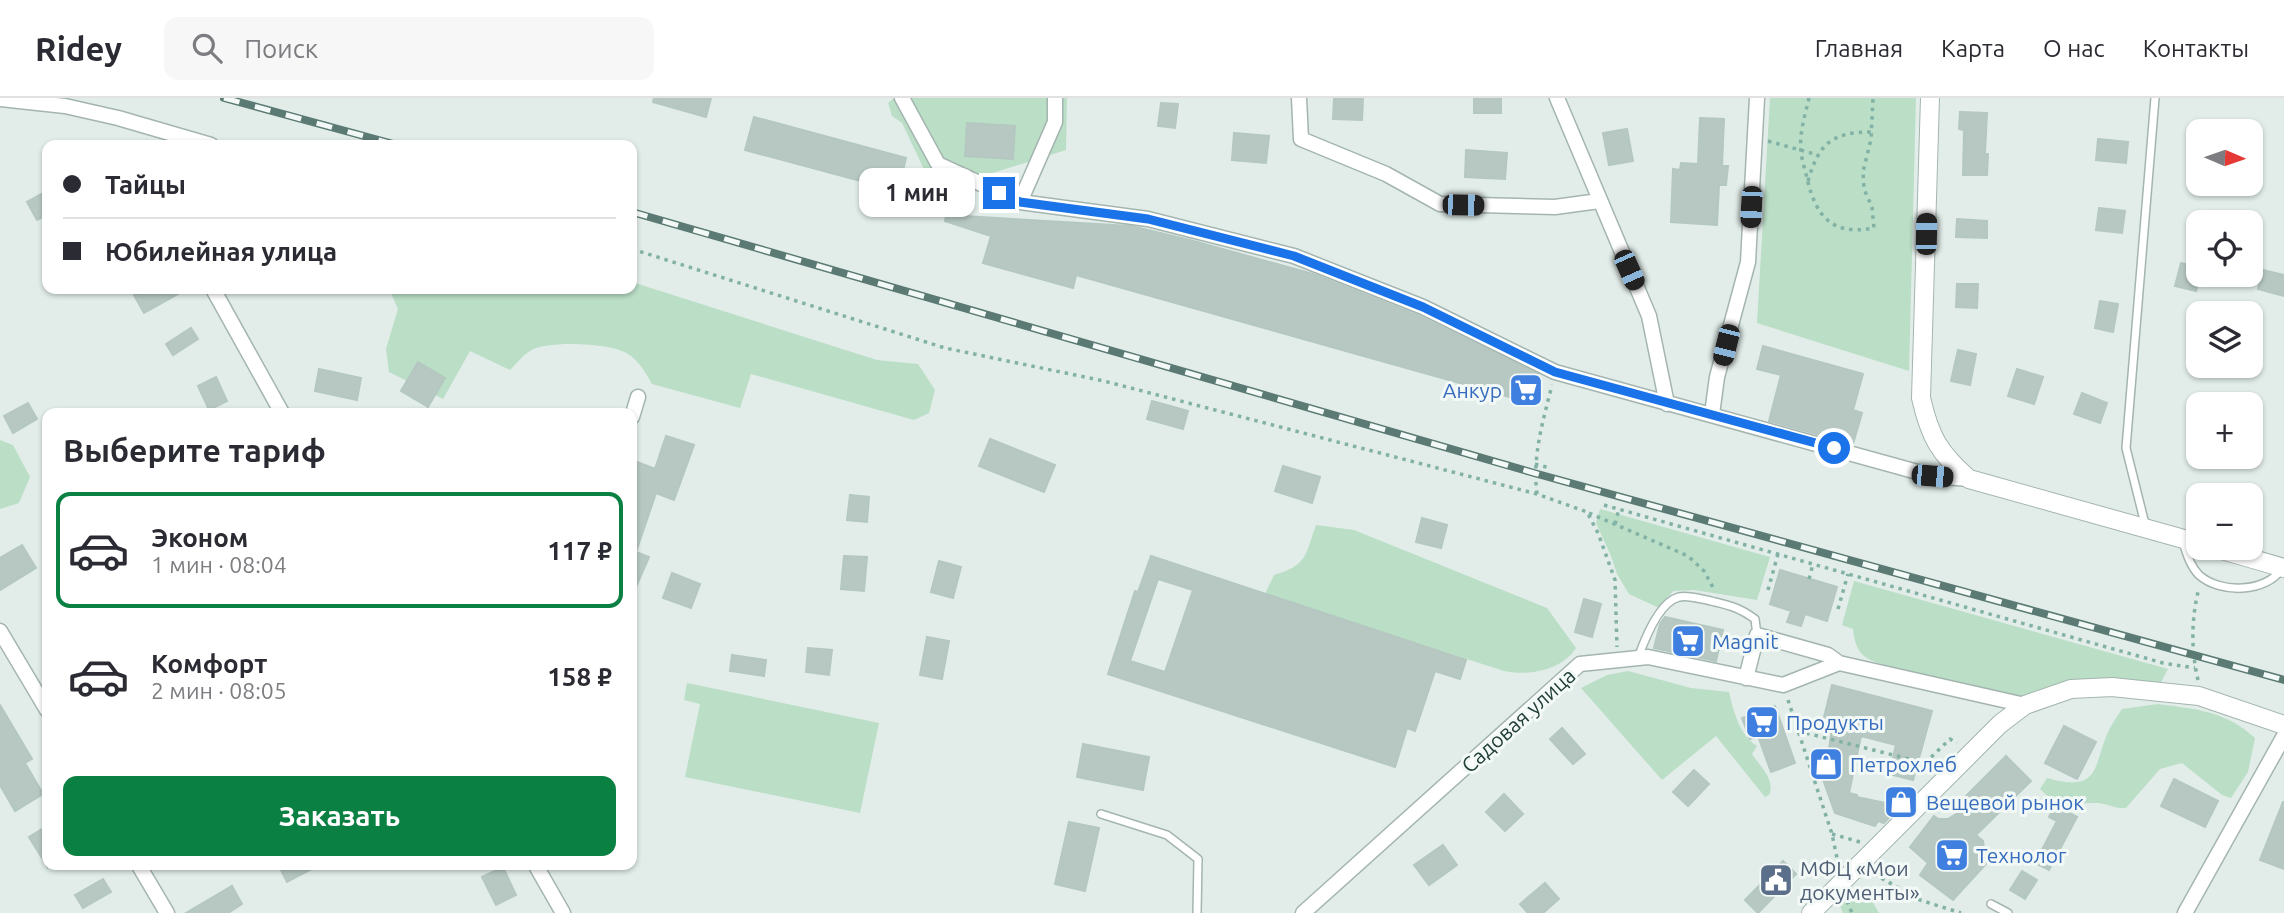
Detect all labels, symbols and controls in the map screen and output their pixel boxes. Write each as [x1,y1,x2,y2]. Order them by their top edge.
search box [164,17,654,80]
icon: search [188,29,226,67]
text: Ridey [35,30,122,67]
text: Поиск [244,34,318,63]
text: Главная [1815,35,1903,62]
text: Карта [1941,35,2005,62]
text: О нас [2043,35,2105,62]
text: Контакты [2143,35,2249,62]
north arrow [2186,119,2263,196]
map controls [2186,119,2263,560]
callout: 1 мин [859,168,974,217]
text: Тайцы [105,170,186,199]
route end [983,177,1015,209]
text: 1 мин [885,180,949,205]
car [1740,185,1763,229]
car [1442,194,1485,216]
button: locate [2186,210,2263,287]
car [1916,213,1937,255]
text: Юбилейная улица [105,237,337,266]
car [1611,247,1648,293]
button: layers [2186,301,2263,378]
car [1711,322,1742,368]
supermarket icon: Анкур [1507,371,1545,409]
place label: Анкур [1443,378,1502,402]
button: + [2186,392,2263,469]
text: Выберите тариф [63,432,326,468]
route start [1818,432,1850,464]
car [1911,464,1954,488]
button: − [2186,483,2263,560]
icon: car [67,519,130,582]
text: Эконом [151,523,248,552]
text: 117 ₽ [547,536,612,565]
text: 1 мин · 08:04 [151,552,287,577]
supermarket icon: Magnit [1669,622,1707,660]
place label: Magnit [1712,629,1778,653]
icon: car [67,645,130,708]
text: Комфорт [151,649,267,678]
text: 158 ₽ [547,662,612,691]
street label: Садовая улица [1456,663,1580,777]
text: 2 мин · 08:05 [151,678,287,703]
supermarket icon: Продукты [1743,703,1781,741]
place label: Продукты [1786,710,1884,734]
shop icon: Петрохлеб [1807,745,1845,783]
place label: Петрохлеб [1850,752,1957,776]
button: Заказать [63,776,616,856]
shop icon: Вещевой рынок [1882,783,1920,821]
place label: Вещевой рынок [1926,790,2084,814]
supermarket icon: Технолог [1933,836,1971,874]
place label: Технолог [1976,843,2067,867]
place label: МФЦ «Мои документы» [1800,856,1920,904]
public building icon: МФЦ «Мои документы» [1757,861,1795,899]

